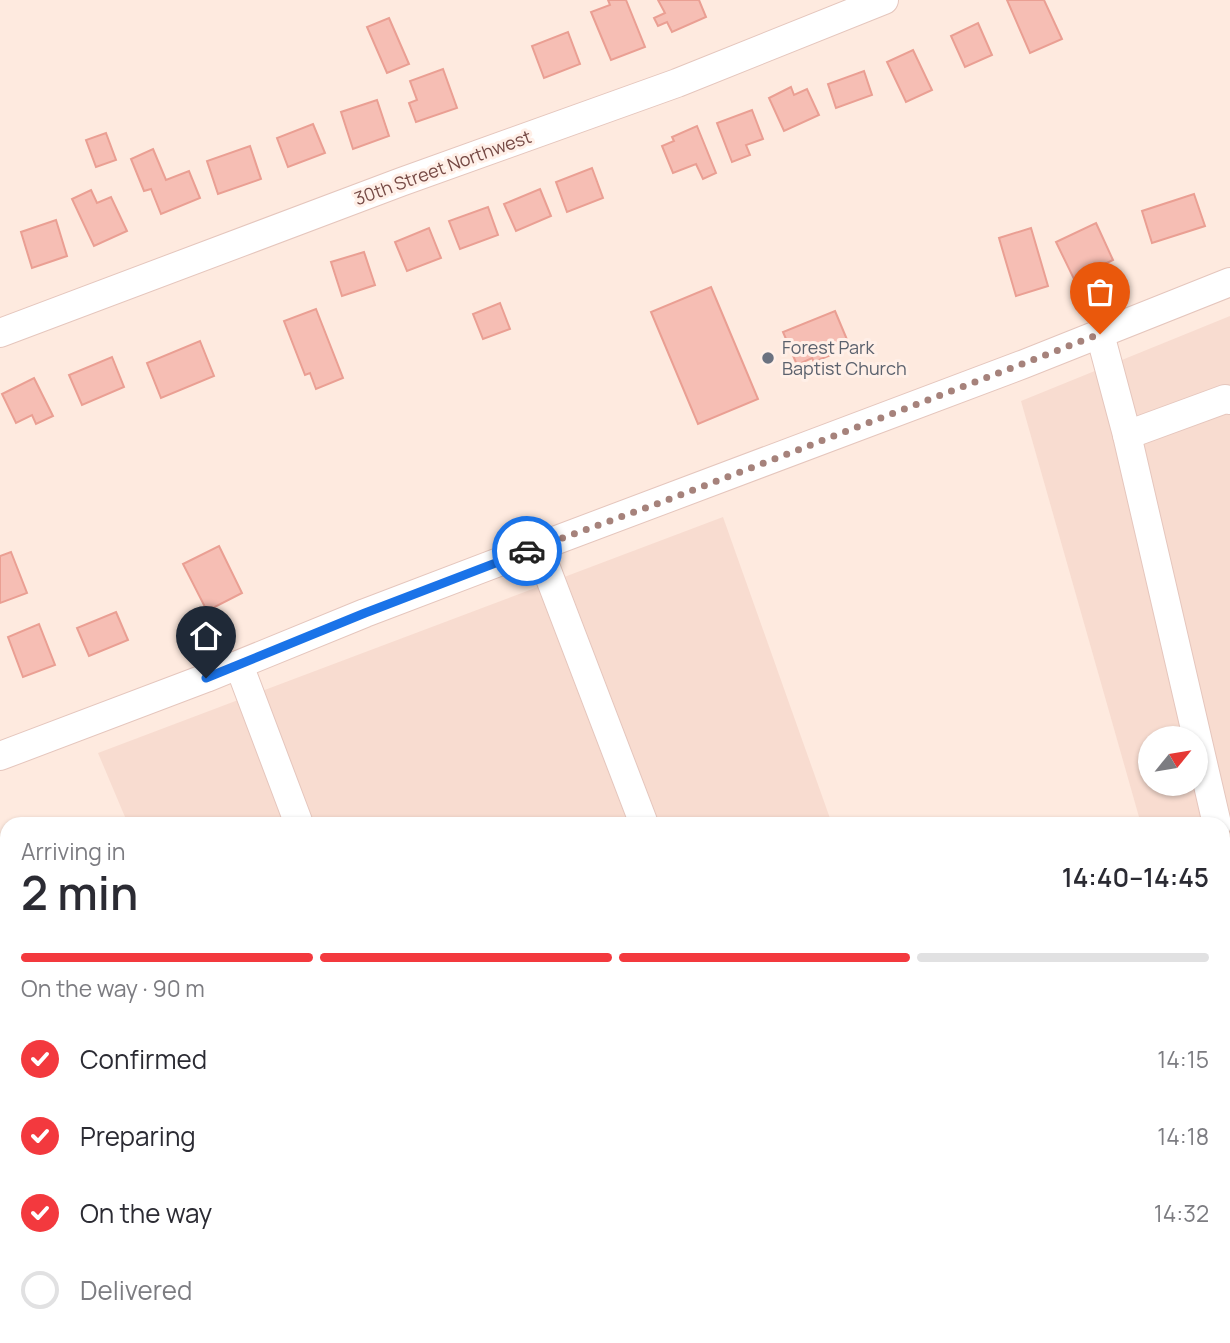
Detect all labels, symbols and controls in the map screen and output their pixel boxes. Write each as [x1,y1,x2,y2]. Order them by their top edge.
street label: 30th Street Northwest [351,124,535,210]
pin [1070,262,1130,334]
icon: bag [1081,273,1119,311]
place label: Forest Park Baptist Church [782,335,907,380]
marker: Forest Park Baptist Church [760,350,776,366]
courier [492,516,562,586]
icon: car [508,532,546,570]
pin [176,606,236,678]
icon: home [187,617,225,655]
north arrow [1138,726,1208,796]
map controls [1138,726,1208,796]
text: Arriving in [21,835,126,867]
text: 14:40–14:45 [1062,859,1209,895]
text: 2 min [21,861,138,924]
text: On the way · 90 m [21,972,205,1004]
icon: check [21,1040,59,1078]
text: Confirmed [80,1041,207,1077]
text: 14:15 [1157,1043,1209,1075]
icon: check [21,1117,59,1155]
text: Preparing [80,1118,196,1154]
text: 14:18 [1157,1120,1209,1152]
icon: check [21,1194,59,1232]
text: On the way [80,1195,212,1231]
text: 14:32 [1154,1197,1209,1229]
text: Delivered [80,1272,192,1308]

